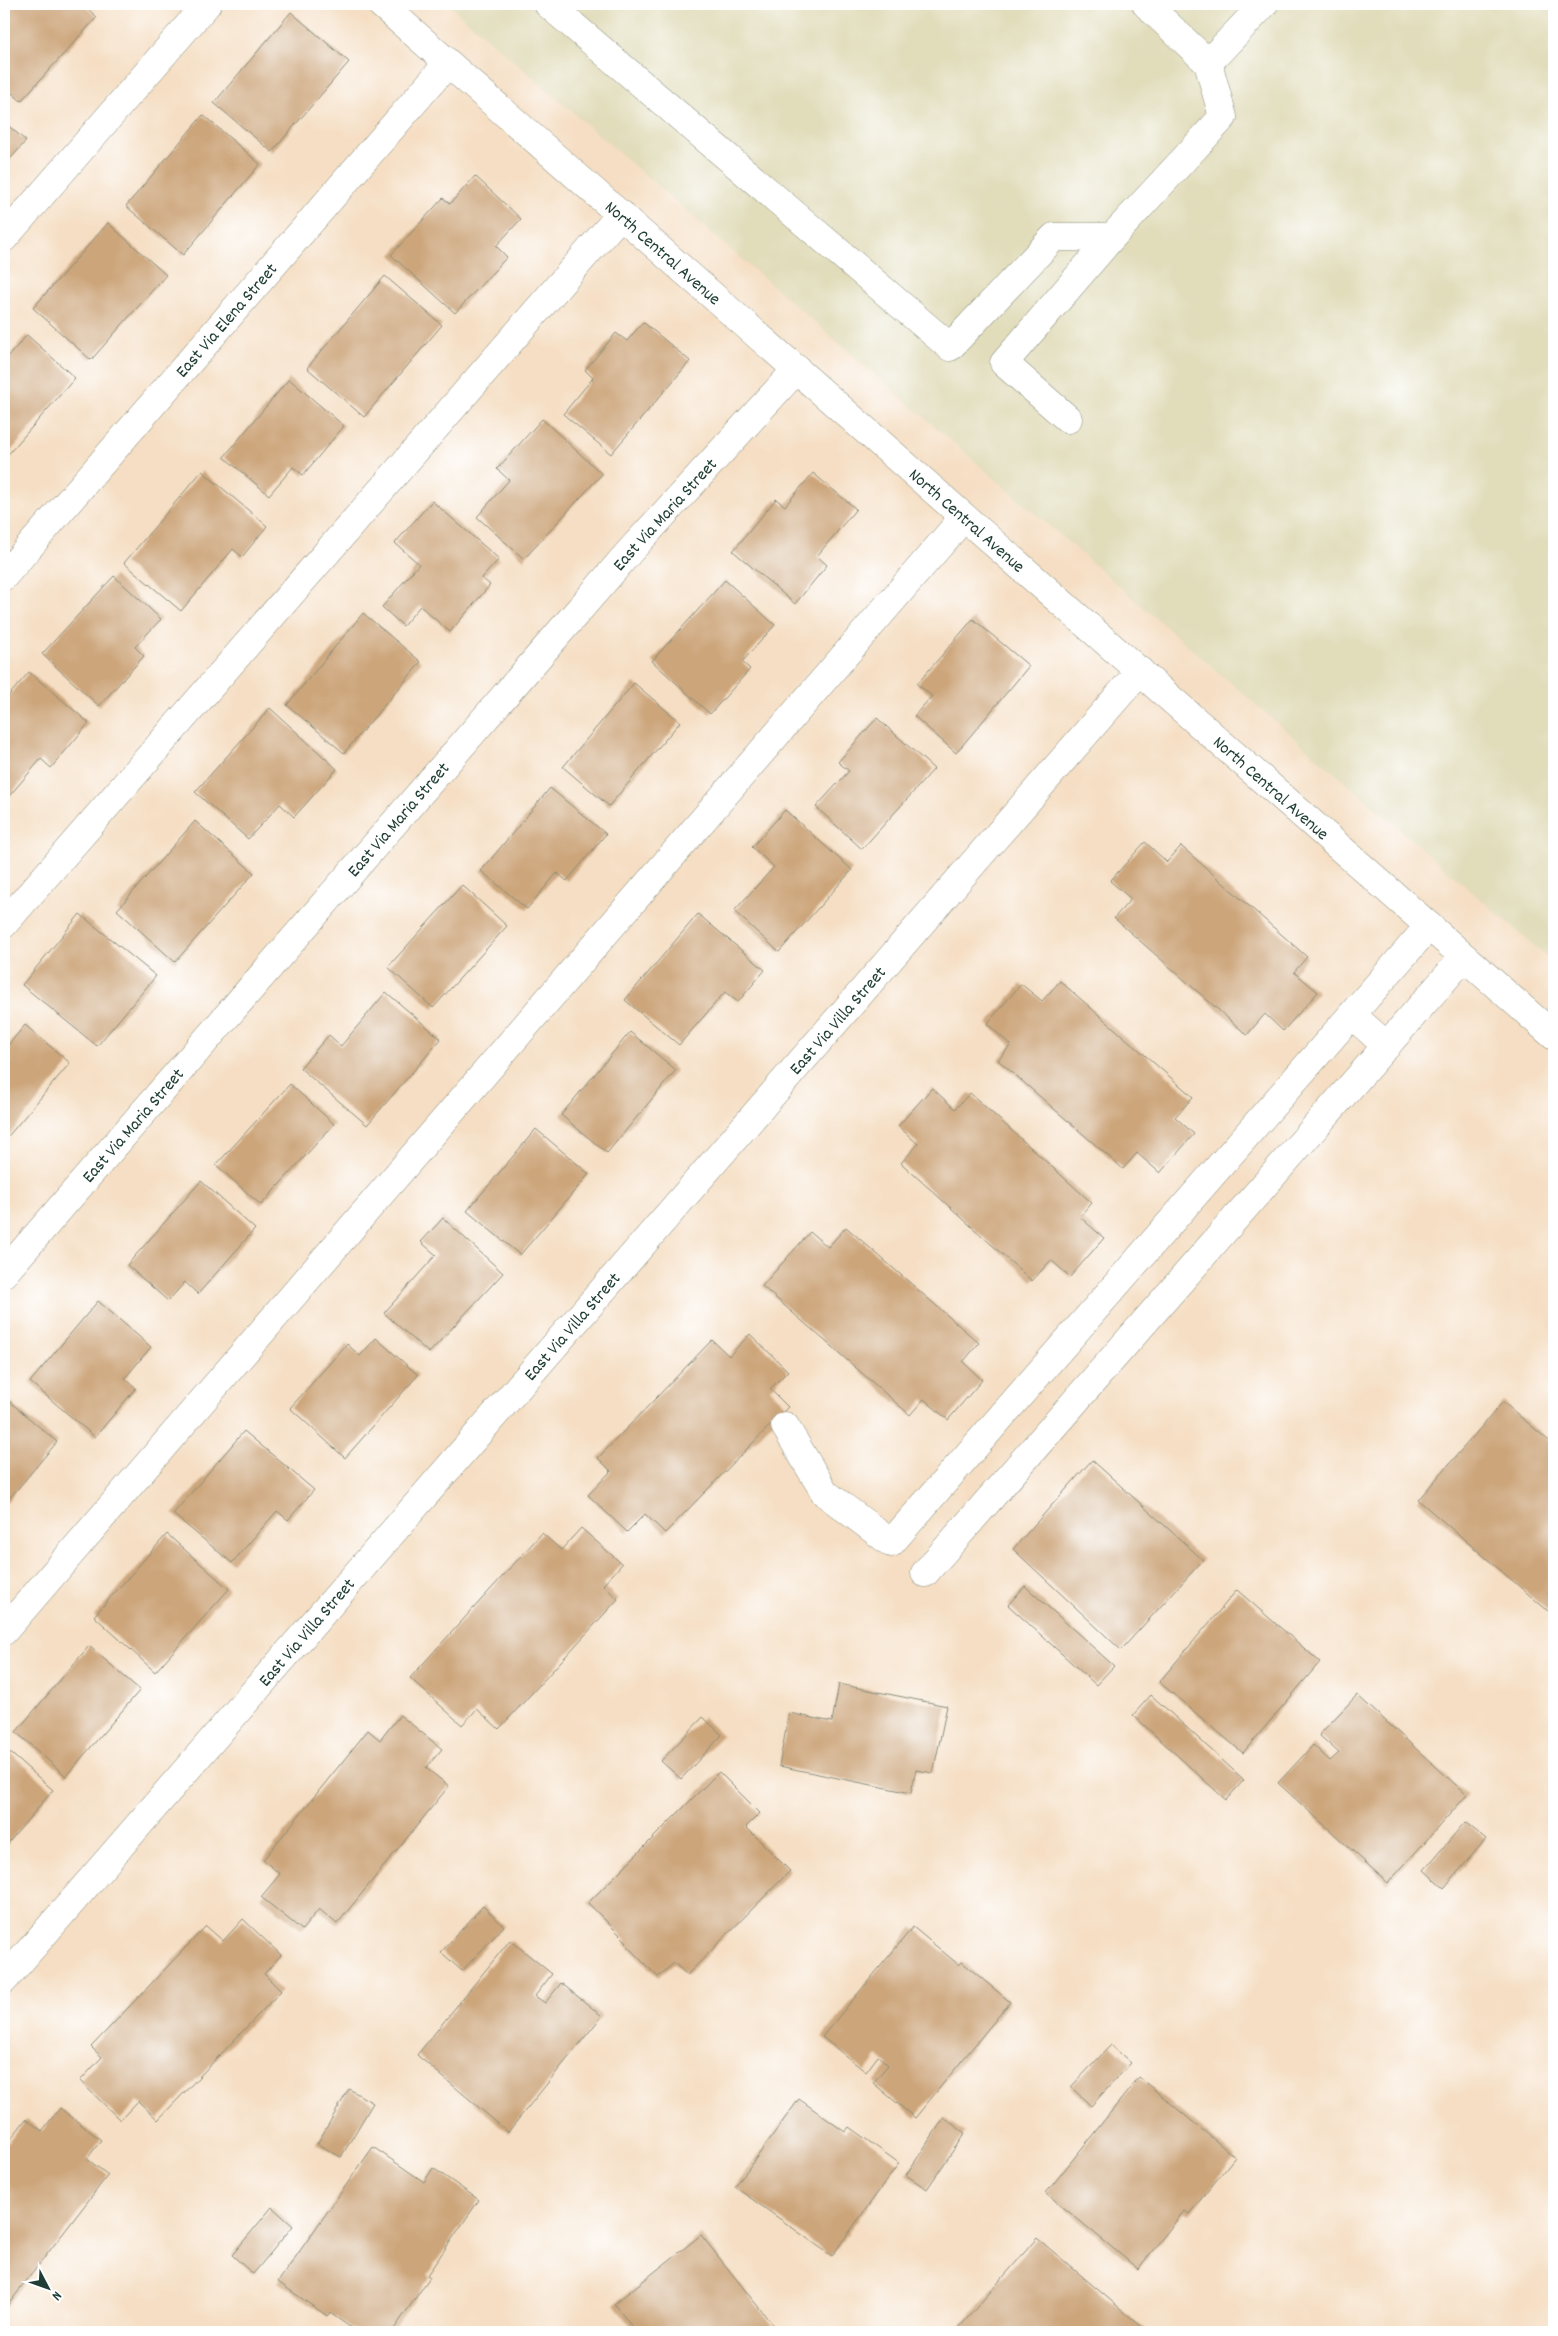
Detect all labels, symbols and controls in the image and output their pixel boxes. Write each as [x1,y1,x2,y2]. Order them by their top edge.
street label: North Central Avenue [598,196,725,312]
street label: East Via Elena Street [171,258,285,384]
street label: East Via Maria Street [608,453,724,578]
street label: North Central Avenue [902,464,1029,580]
street label: North Central Avenue [1206,731,1333,847]
street label: East Via Maria Street [343,757,457,884]
street label: East Via Villa Street [785,962,893,1081]
street label: East Via Maria Street [77,1063,191,1189]
street label: East Via Villa Street [519,1268,628,1387]
street label: East Via Villa Street [254,1573,362,1693]
north arrow [22,2264,72,2314]
text: N [46,2286,66,2304]

